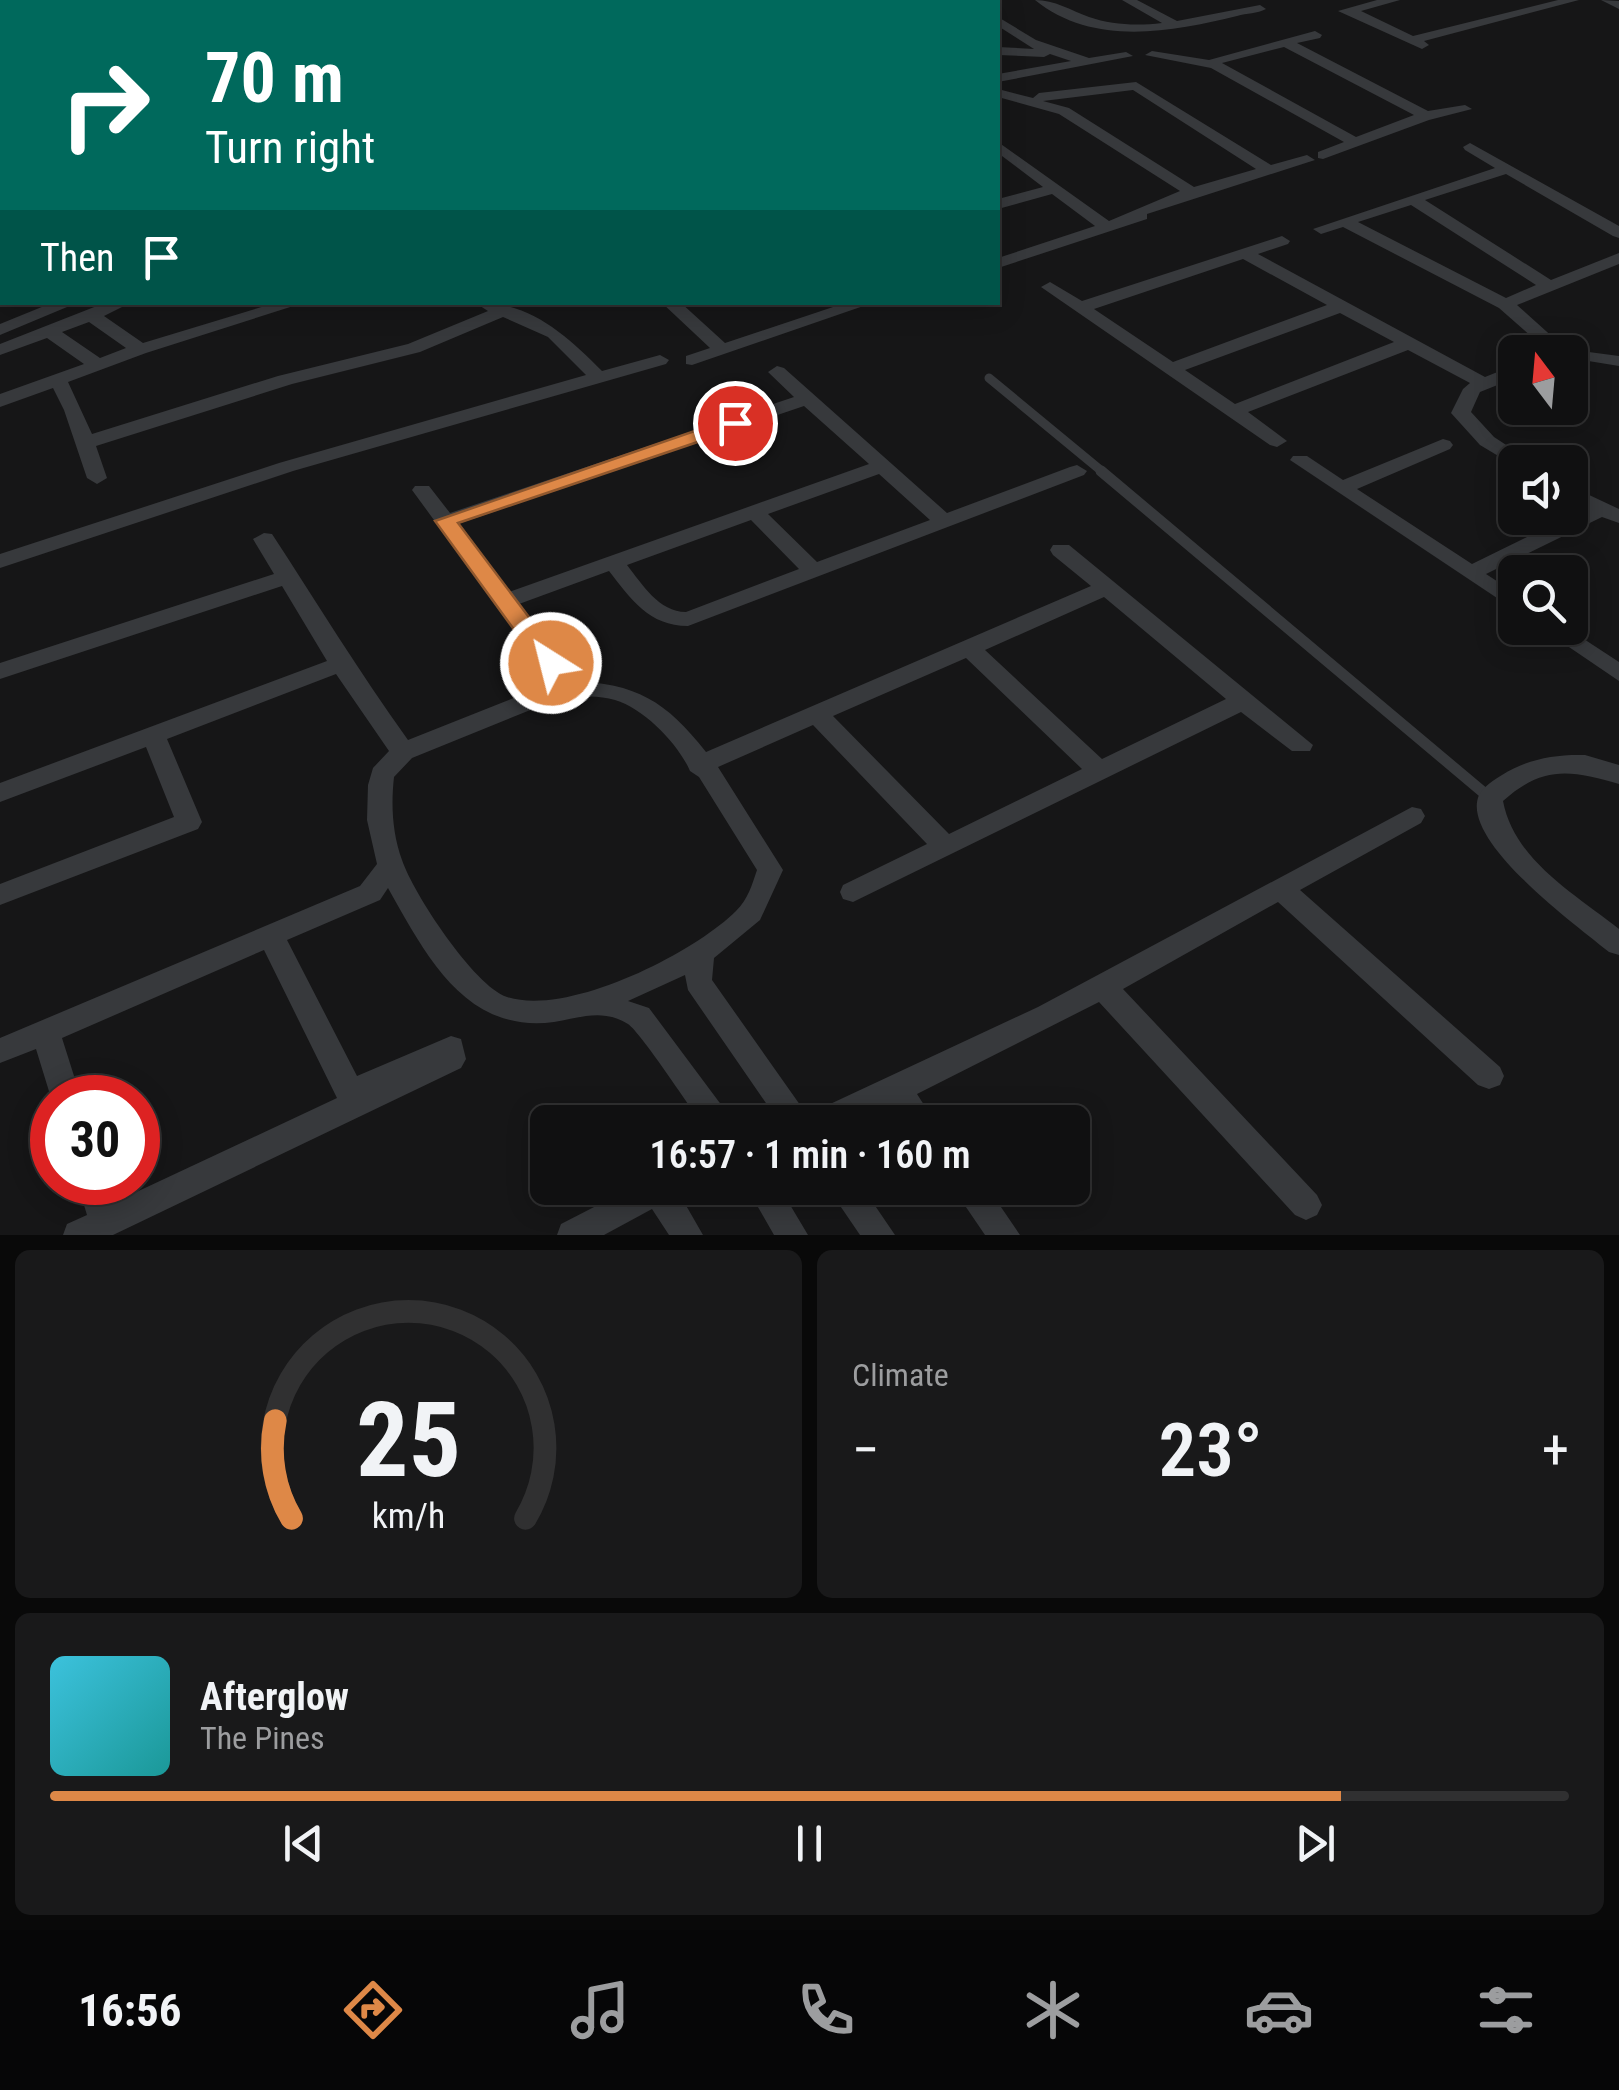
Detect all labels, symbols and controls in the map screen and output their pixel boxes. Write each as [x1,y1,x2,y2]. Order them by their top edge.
text: 70 m [205,37,344,119]
icon: right [40,40,170,170]
text: Turn right [205,121,375,174]
icon: arrive [134,230,189,285]
text: Then [40,236,114,280]
north arrow [1498,335,1588,425]
map controls [1498,335,1588,645]
pin [693,381,778,466]
icon: arrive [708,396,763,451]
button: sound [1498,445,1588,535]
button: search [1498,555,1588,645]
position arrow [499,611,603,715]
speed limit sign: 30 [30,1075,160,1205]
text: 16:57 · 1 min · 160 m [650,1133,970,1177]
text: Climate [852,1356,949,1394]
text: 25 [356,1380,461,1501]
text: 23° [1158,1406,1263,1494]
text: − [852,1418,880,1482]
text: + [1542,1418,1569,1482]
text: km/h [372,1495,445,1537]
text: Afterglow [200,1675,349,1719]
text: The Pines [200,1719,325,1757]
icon: previous [276,1816,331,1871]
icon: pause [782,1816,837,1871]
icon: next [1288,1816,1343,1871]
icon: directions [338,1975,408,2045]
icon: music [565,1975,635,2045]
icon: phone [791,1975,861,2045]
icon: climate [1018,1975,1088,2045]
icon: car [1244,1975,1314,2045]
icon: filters [1471,1975,1541,2045]
text: 16:56 [78,1984,182,2037]

